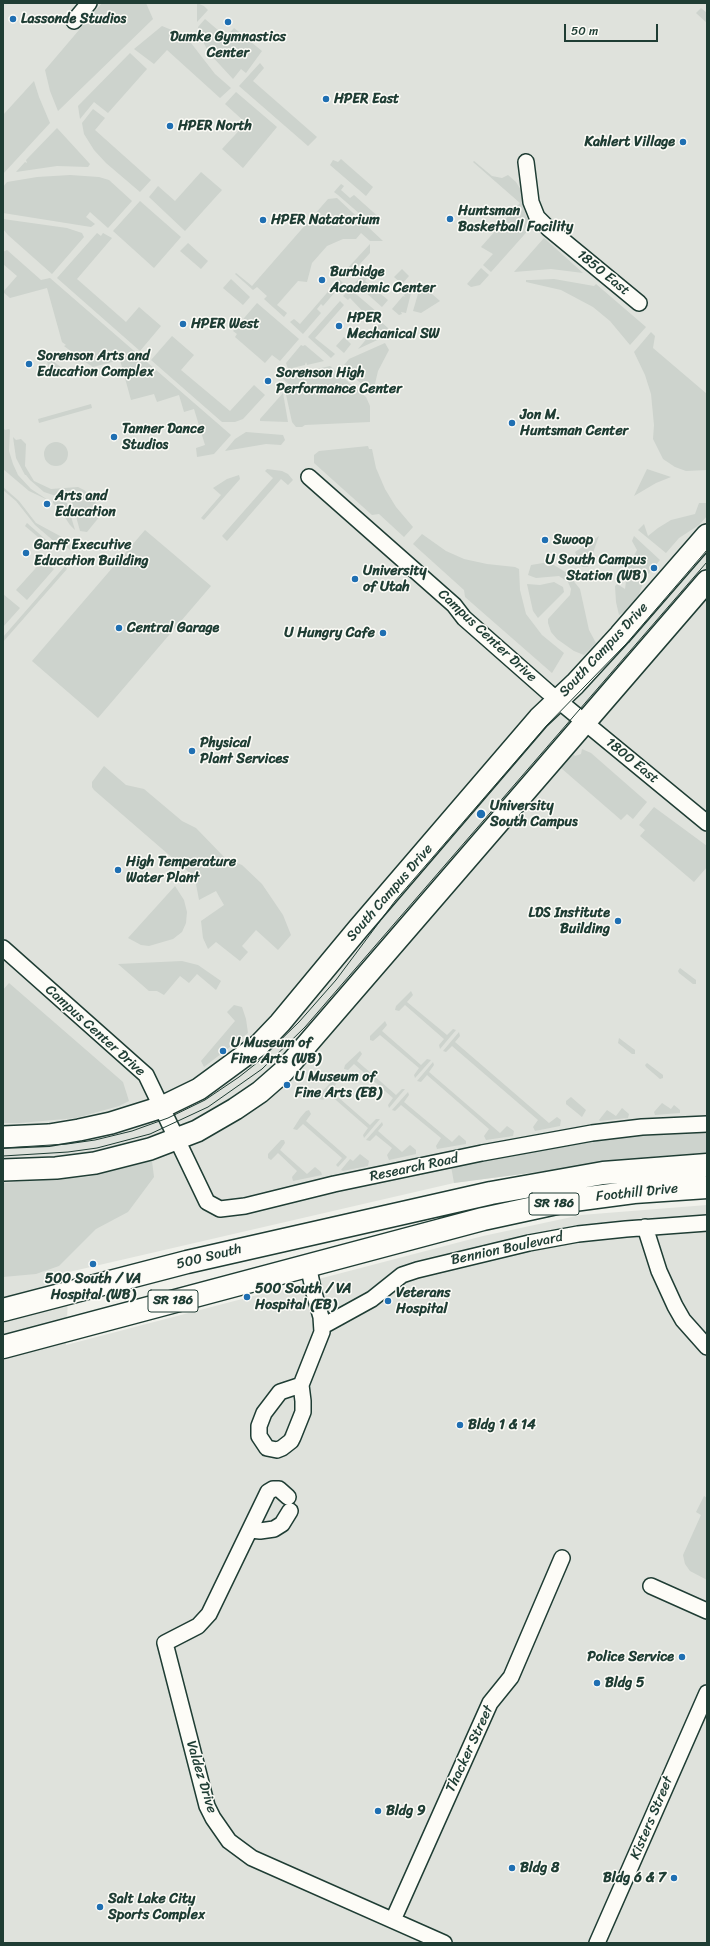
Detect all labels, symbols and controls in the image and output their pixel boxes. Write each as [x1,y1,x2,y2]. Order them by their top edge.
place label: Lassonde Studios [21,11,126,27]
marker: Lassonde Studios [8,14,18,24]
scale bar [566,16,660,42]
marker: Dumke Gymnastics Center [223,17,233,27]
text: 50 m [571,20,598,42]
place label: Dumke Gymnastics Center [170,29,286,62]
place label: HPER East [334,91,399,107]
marker: HPER East [321,94,331,104]
place label: HPER North [178,118,252,134]
marker: HPER North [165,121,175,131]
place label: Kahlert Village [584,134,675,150]
marker: Kahlert Village [678,137,688,147]
place label: Huntsman Basketball Facility [458,203,573,236]
place label: HPER Natatorium [271,212,380,228]
marker: Huntsman Basketball Facility [445,214,455,224]
marker: HPER Natatorium [258,215,268,225]
street label: 1850 East [573,247,633,299]
place label: Burbidge Academic Center [330,264,436,296]
marker: Burbidge Academic Center [317,275,327,285]
place label: HPER Mechanical SW [347,310,440,342]
place label: HPER West [191,316,259,332]
marker: HPER West [178,319,188,329]
marker: HPER Mechanical SW [334,321,344,331]
place label: Sorenson Arts and Education Complex [37,348,154,380]
marker: Sorenson Arts and Education Complex [24,359,34,369]
place label: Sorenson High Performance Center [276,365,402,398]
marker: Sorenson High Performance Center [263,376,273,386]
place label: Jon M. Huntsman Center [520,407,628,440]
marker: Jon M. Huntsman Center [507,418,517,428]
place label: Tanner Dance Studios [122,421,204,454]
marker: Tanner Dance Studios [109,432,119,442]
place label: Arts and Education [55,488,116,520]
marker: Arts and Education [42,499,52,509]
place label: Swoop [553,532,593,548]
marker: Swoop [540,535,550,545]
place label: Garff Executive Education Building [34,537,149,570]
marker: Garff Executive Education Building [21,548,31,558]
place label: U South Campus Station (WB) [545,552,646,584]
place label: University of Utah [363,563,427,596]
marker: U South Campus Station (WB) [649,563,659,573]
marker: University of Utah [350,574,360,584]
street label: Campus Center Drive [434,586,540,686]
street label: South Campus Drive [556,599,652,701]
place label: Central Garage [127,620,219,636]
marker: Central Garage [114,623,124,633]
place label: U Hungry Cafe [284,625,375,641]
marker: U Hungry Cafe [378,628,388,638]
place label: Physical Plant Services [200,735,289,768]
street label: 1800 East [602,735,662,787]
marker: Physical Plant Services [187,746,197,756]
place label: University South Campus [490,798,578,830]
marker: University South Campus [475,808,487,820]
street label: South Campus Drive [343,841,437,945]
place label: High Temperature Water Plant [126,854,236,886]
marker: High Temperature Water Plant [113,865,123,875]
place label: LDS Institute Building [529,905,610,938]
marker: LDS Institute Building [613,916,623,926]
street label: Campus Center Drive [42,982,148,1080]
place label: U Museum of Fine Arts (WB) [231,1035,321,1068]
marker: U Museum of Fine Arts (WB) [218,1046,228,1056]
place label: U Museum of Fine Arts (EB) [295,1069,382,1102]
marker: U Museum of Fine Arts (EB) [282,1080,292,1090]
street label: Research Road [368,1150,460,1186]
street label: Foothill Drive [595,1180,679,1206]
road number: SR 186 [529,1193,579,1215]
street label: Bennion Boulevard [449,1229,565,1269]
street label: 500 South [175,1241,243,1273]
marker: 500 South / VA Hospital (WB) [88,1259,98,1269]
place label: 500 South / VA Hospital (WB) [45,1271,141,1304]
place label: 500 South / VA Hospital (EB) [255,1281,351,1314]
place label: Veterans Hospital [396,1285,451,1318]
road number: SR 186 [148,1290,198,1312]
marker: 500 South / VA Hospital (EB) [242,1292,252,1302]
marker: Veterans Hospital [383,1296,393,1306]
place label: Bldg 1 & 14 [468,1417,536,1433]
marker: Bldg 1 & 14 [455,1420,465,1430]
place label: Police Service [587,1649,674,1665]
marker: Police Service [677,1652,687,1662]
place label: Bldg 5 [605,1675,644,1691]
marker: Bldg 5 [592,1678,602,1688]
street label: Thacker Street [443,1703,497,1795]
street label: Valdez Drive [182,1739,220,1815]
street label: Kisters Street [627,1774,677,1862]
place label: Bldg 9 [386,1803,426,1819]
marker: Bldg 9 [373,1806,383,1816]
place label: Bldg 8 [520,1860,559,1876]
marker: Bldg 8 [507,1863,517,1873]
place label: Bldg 6 & 7 [603,1870,666,1886]
marker: Bldg 6 & 7 [669,1873,679,1883]
place label: Salt Lake City Sports Complex [108,1891,205,1924]
marker: Salt Lake City Sports Complex [95,1902,105,1912]

